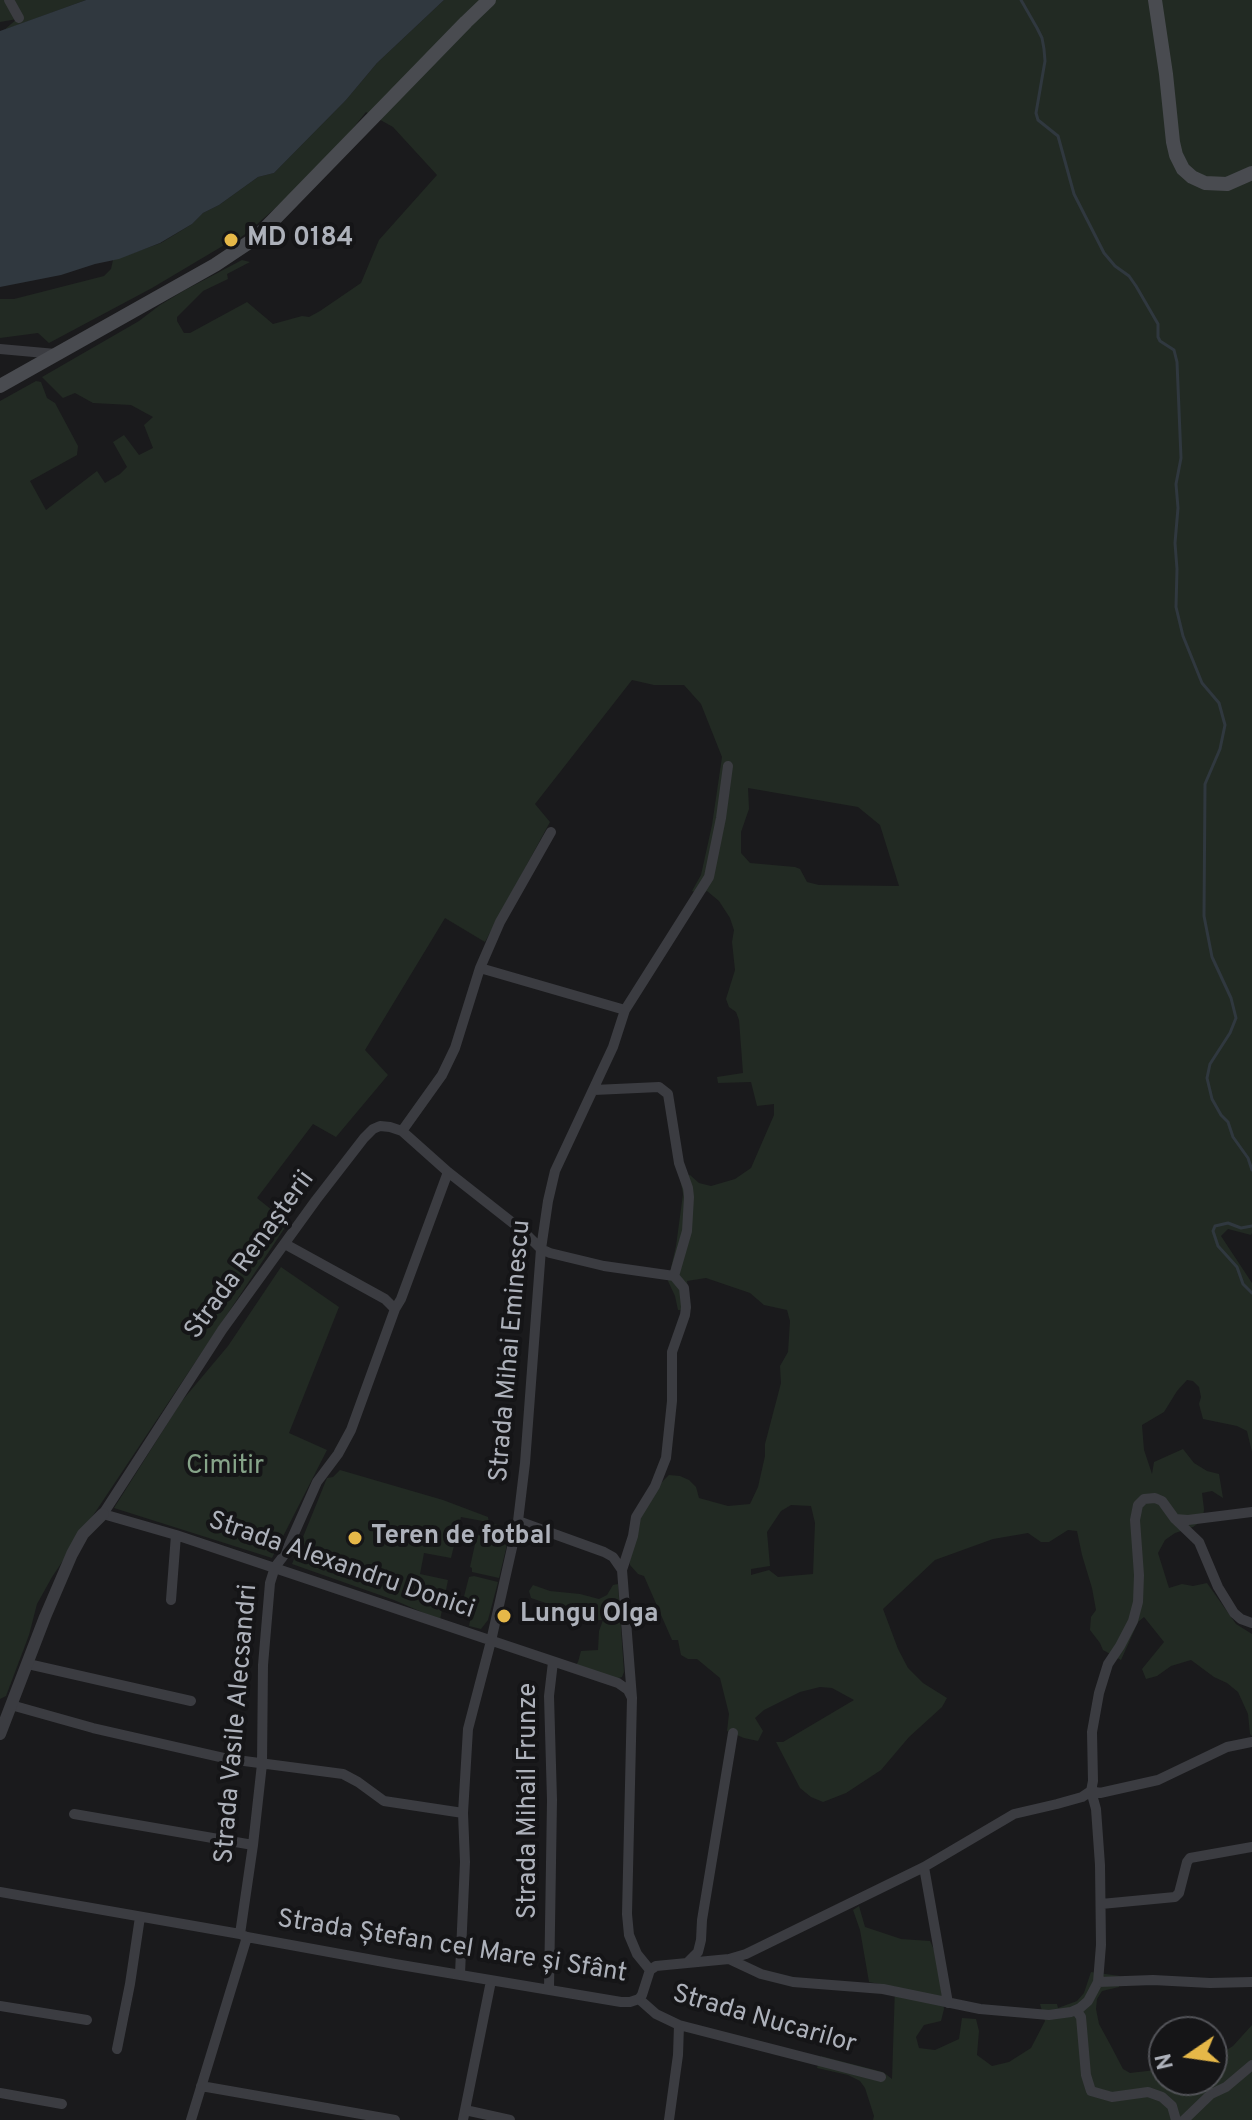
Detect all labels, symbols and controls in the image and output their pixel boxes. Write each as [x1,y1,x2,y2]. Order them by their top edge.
place label: MD 0184 [247,224,354,256]
marker: MD 0184 [222,231,240,249]
street label: Strada Renașterii [179,1166,323,1346]
street label: Strada Mihai Eminescu [485,1219,539,1483]
park label: Cimitir [186,1452,264,1484]
street label: Strada Alexandru Donici [204,1507,478,1627]
place label: Teren de fotbal [371,1522,552,1554]
marker: Teren de fotbal [346,1529,364,1547]
street label: Strada Vasile Alecsandri [210,1583,266,1865]
place label: Lungu Olga [520,1600,658,1632]
marker: Lungu Olga [495,1607,513,1625]
street label: Strada Mihail Frunze [514,1683,546,1919]
street label: Strada Ștefan cel Mare și Sfânt [275,1905,629,1991]
street label: Strada Nucarilor [669,1980,859,2062]
north arrow [1148,2016,1228,2096]
text: N [1151,2050,1181,2072]

